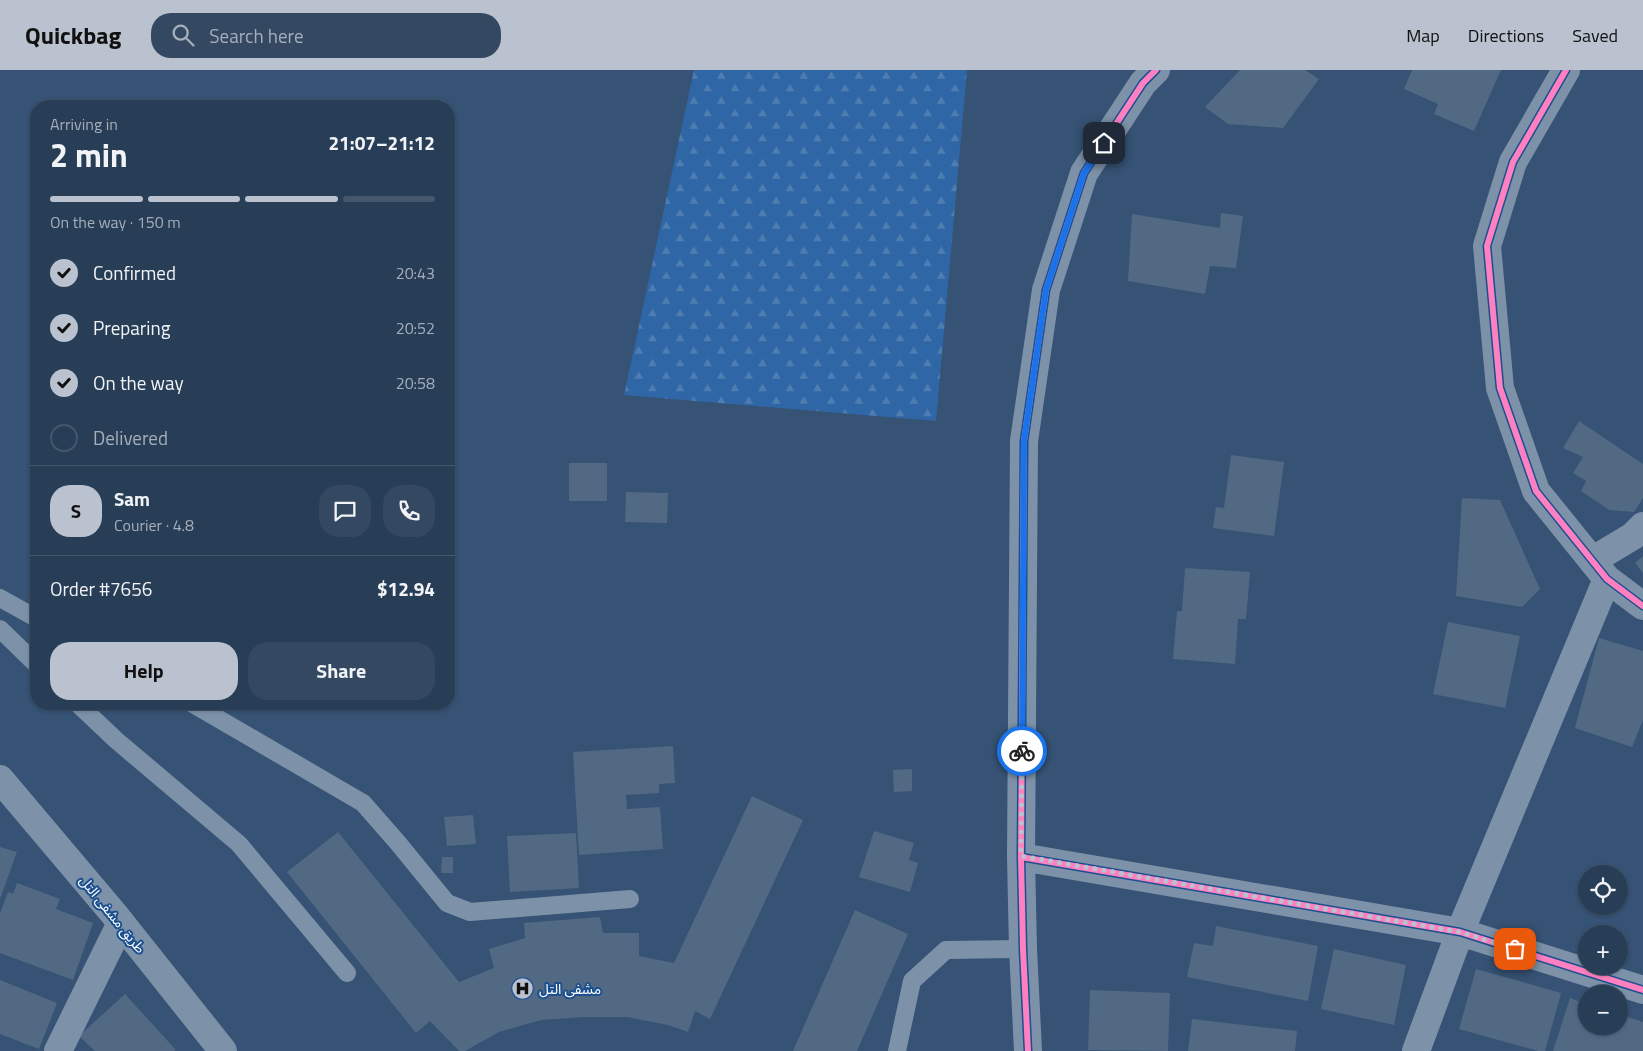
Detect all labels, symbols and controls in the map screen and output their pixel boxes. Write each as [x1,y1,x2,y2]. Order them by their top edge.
search box [151,13,501,58]
text: Quickbag [25,17,121,53]
icon: search [169,21,197,49]
text: Search here [209,21,304,50]
text: Map [1406,22,1440,49]
text: Directions [1468,22,1544,49]
text: Saved [1572,22,1618,49]
text: Arriving in [50,112,118,136]
pin [1083,122,1125,164]
text: 21:07–21:12 [328,128,435,157]
icon: home [1090,129,1118,157]
text: 2 min [50,131,128,179]
text: On the way · 150 m [50,210,181,234]
text: Confirmed [93,258,176,287]
icon: check [50,259,78,287]
text: 20:43 [396,261,435,285]
text: Preparing [93,313,170,342]
icon: check [50,314,78,342]
text: 20:52 [396,316,435,340]
text: On the way [93,368,184,397]
icon: check [50,369,78,397]
text: 20:58 [396,371,435,395]
text: Delivered [93,423,168,452]
text: Sam [114,484,150,513]
button: chat [319,485,371,537]
button: phone [383,485,435,537]
text: S [71,496,81,525]
text: Courier · 4.8 [114,513,194,537]
text: Order #7656 [50,574,152,603]
text: $12.94 [377,574,435,603]
button: Help [50,642,238,700]
button: Share [248,642,435,700]
courier [997,726,1047,776]
icon: bike [1008,737,1036,765]
map controls [1578,865,1628,1035]
button: locate [1578,865,1628,915]
street label: طريق مشفى التل [75,870,151,958]
button: + [1578,925,1628,975]
pin [1494,928,1536,970]
icon: bag [1501,935,1529,963]
hospital icon: مشفى التل [511,976,535,1000]
place label: مشفى التل [539,978,601,999]
button: − [1578,985,1628,1035]

